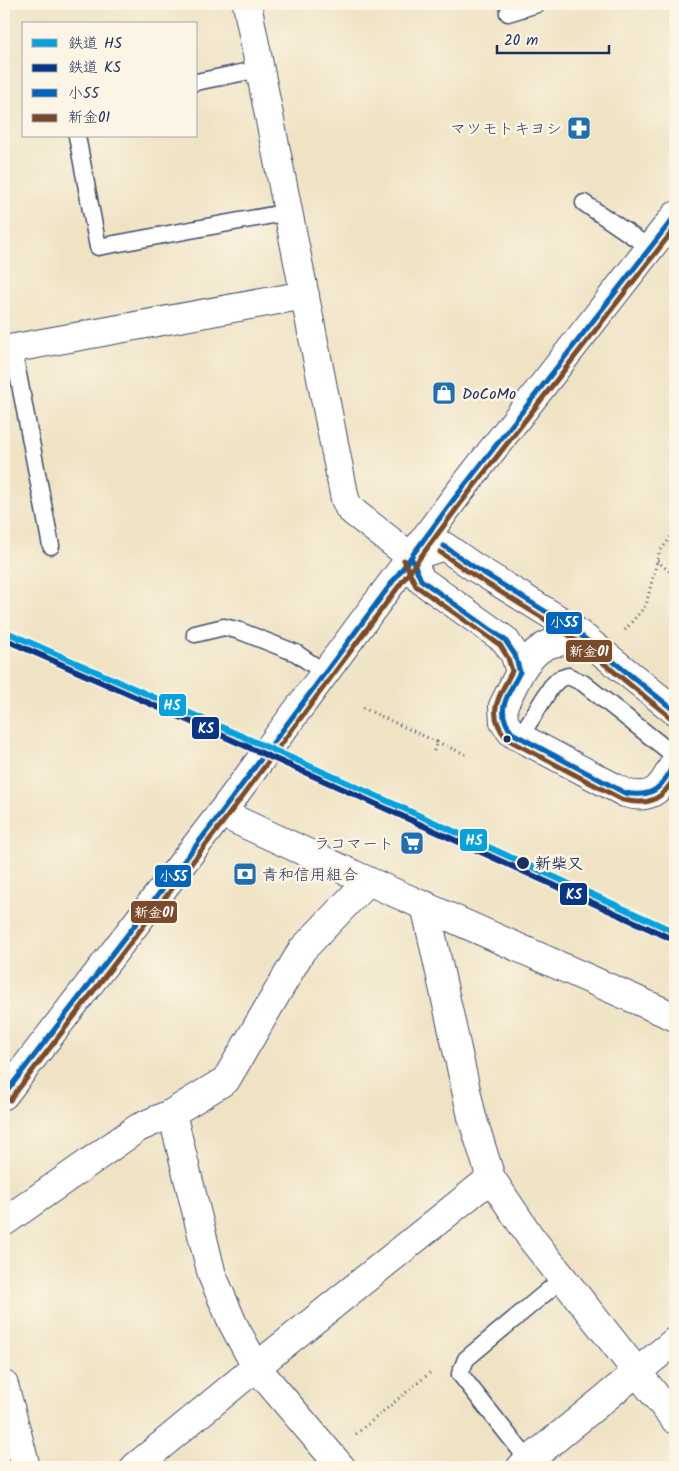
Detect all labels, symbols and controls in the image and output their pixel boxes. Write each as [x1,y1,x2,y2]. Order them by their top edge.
legend [22,22,198,138]
scale bar [497,22,609,54]
text: 20 m [504,29,538,53]
text: 鉄道 HS [68,32,122,56]
text: 鉄道 KS [68,56,121,80]
text: 小55 [68,82,100,106]
text: 新金01 [68,106,111,130]
pharmacy icon: マツモトキヨシ [566,115,592,141]
place label: マツモトキヨシ [450,117,562,142]
shop icon: DoCoMo [431,380,457,406]
place label: DoCoMo [462,382,516,407]
line badge: 小55 [545,611,583,635]
text: 小55 [550,612,580,634]
line badge: 新金01 [565,639,613,663]
text: 新金01 [569,641,609,663]
line badge: HS [158,693,187,717]
text: HS [164,695,181,717]
line badge: KS [191,716,220,740]
text: KS [198,718,214,740]
unlabelled marker [502,734,512,744]
line badge: HS [459,828,488,852]
supermarket icon: ラコマート [399,830,425,856]
text: HS [466,830,483,852]
place label: ラコマート [314,832,394,857]
place label: 新柴又 [535,852,583,877]
marker: 新柴又 [515,855,531,871]
bank icon: 青和信用組合 [232,861,258,887]
place label: 青和信用組合 [262,863,358,888]
line badge: 小55 [154,864,192,888]
text: 小55 [159,866,189,888]
line badge: KS [559,882,588,906]
text: KS [566,884,582,906]
line badge: 新金01 [130,900,178,924]
text: 新金01 [134,902,174,924]

